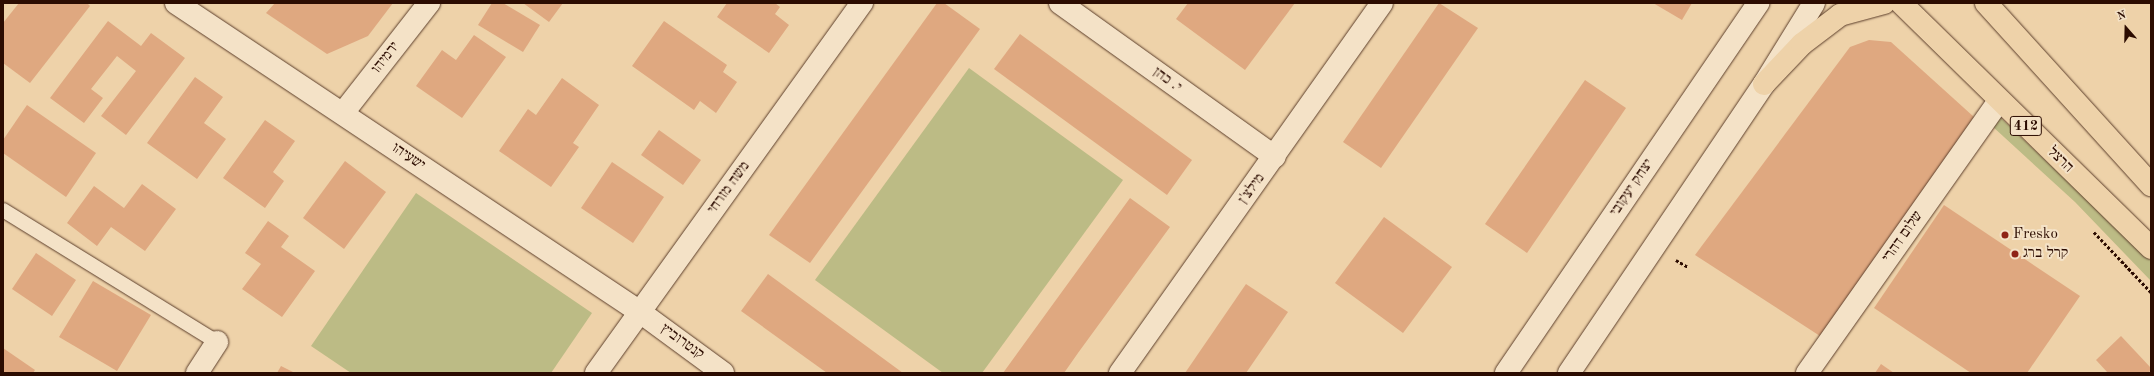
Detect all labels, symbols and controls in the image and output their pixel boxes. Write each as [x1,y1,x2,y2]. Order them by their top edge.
north arrow [2106,8,2146,48]
text: N [2116,10,2128,23]
street label: ירמיהו [368,39,404,77]
street label: י. כהן [1149,64,1185,96]
road number: 412 [2009,114,2043,138]
street label: ישעיהו [388,139,428,175]
street label: הרצל [2043,143,2077,177]
street label: יצחק יעקובי [1606,156,1658,220]
street label: משה מזרחי [704,158,754,218]
street label: מילצ'ן [1235,170,1269,208]
street label: שלום דהרי [1879,208,1927,266]
place label: Fresko [2013,226,2058,244]
marker: Fresko [2000,230,2010,240]
place label: קרל ברג [2023,245,2068,263]
marker: קרל ברג [2010,249,2020,259]
street label: קנטרוביץ [657,320,707,364]

